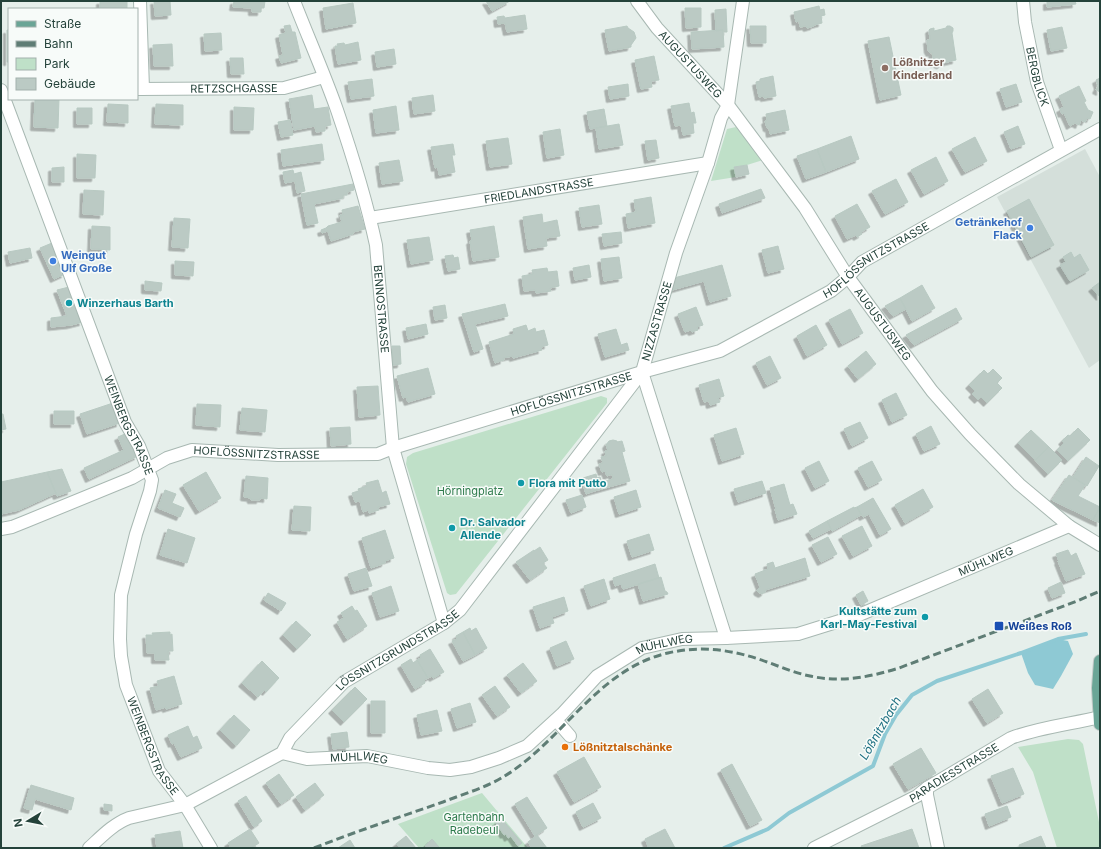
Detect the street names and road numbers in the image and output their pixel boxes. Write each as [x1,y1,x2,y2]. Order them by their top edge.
street label: AUGUSTUSWEG [656,28,725,101]
street label: BERGBLICK [1023,46,1052,109]
street label: RETZSCHGASSE [190,81,278,96]
street label: FRIEDLANDSTRASSE [483,175,595,206]
street label: HOFLÖSSNITZSTRASSE [820,219,932,301]
street label: BENNOSTRASSE [371,264,392,354]
street label: NIZZASTRASSE [639,279,675,362]
street label: AUGUSTUSWEG [851,285,914,364]
street label: HOFLÖSSNITZSTRASSE [509,368,634,419]
street label: WEINBERGSTRASSE [101,374,156,477]
street label: HOFLÖSSNITZSTRASSE [193,443,320,462]
street label: MÜHLWEG [956,543,1015,579]
street label: LÖSSNITZGRUNDSTRASSE [333,606,462,693]
street label: MÜHLWEG [633,632,693,657]
street label: WEINBERGSTRASSE [124,695,182,798]
street label: PARADIESSTRASSE [907,740,1001,806]
street label: MÜHLWEG [330,748,389,767]

